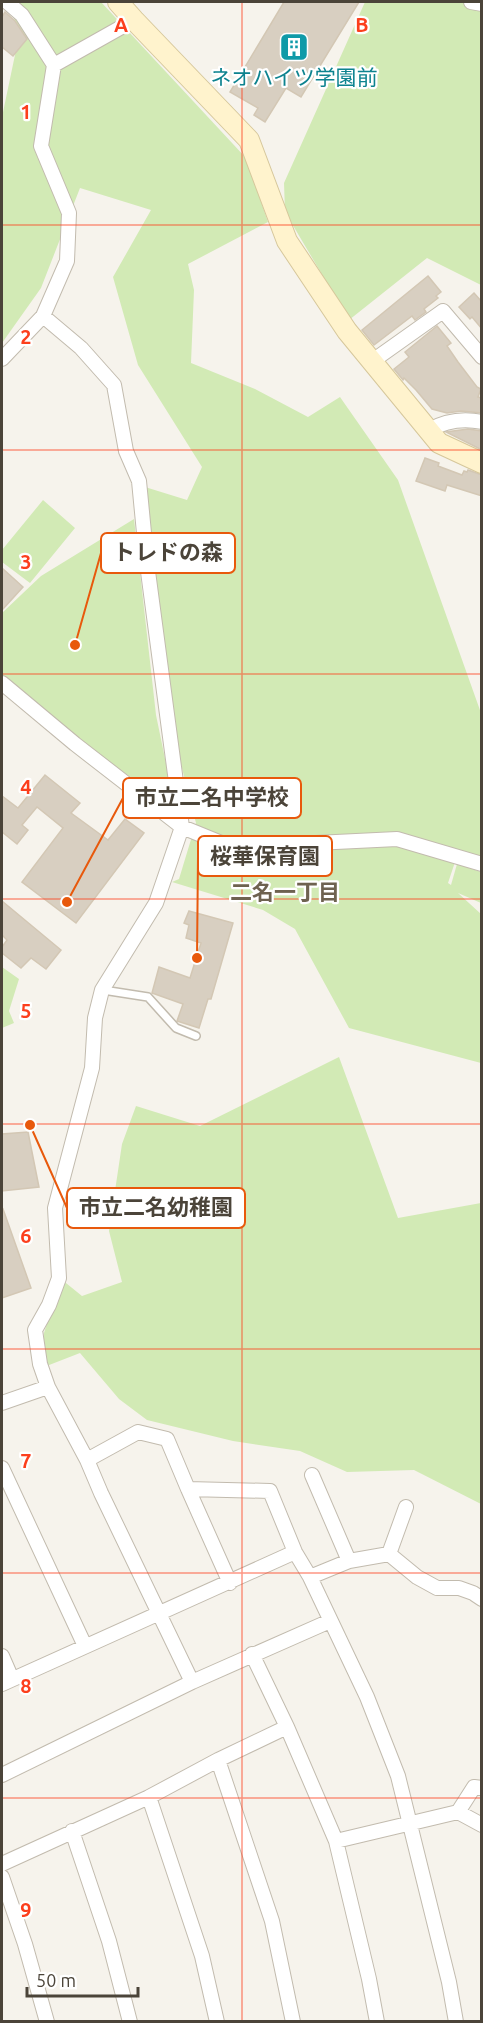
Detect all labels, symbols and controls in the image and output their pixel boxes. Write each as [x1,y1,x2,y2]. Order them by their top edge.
text: A [114,13,128,36]
text: B [355,13,369,36]
building icon: ネオハイツ学園前 [278,31,310,63]
place label: ネオハイツ学園前 [210,65,378,89]
text: 1 [20,100,32,123]
text: 2 [20,325,32,348]
callout: トレドの森 [101,533,235,573]
text: トレドの森 [113,539,223,564]
text: 3 [20,550,32,573]
text: 4 [20,775,32,798]
callout: 市立二名中学校 [123,778,301,818]
text: 市立二名中学校 [135,784,289,809]
callout: 桜華保育園 [198,836,332,876]
text: 桜華保育園 [210,843,320,868]
district label: 二名一丁目 [230,879,340,904]
text: 5 [20,999,32,1022]
callout: 市立二名幼稚園 [67,1188,245,1228]
text: 市立二名幼稚園 [79,1194,233,1219]
text: 6 [20,1224,32,1247]
text: 7 [20,1449,32,1472]
text: 8 [20,1674,32,1697]
text: 9 [20,1898,32,1921]
scale bar [27,1960,138,1998]
text: 50 m [36,1970,76,1990]

